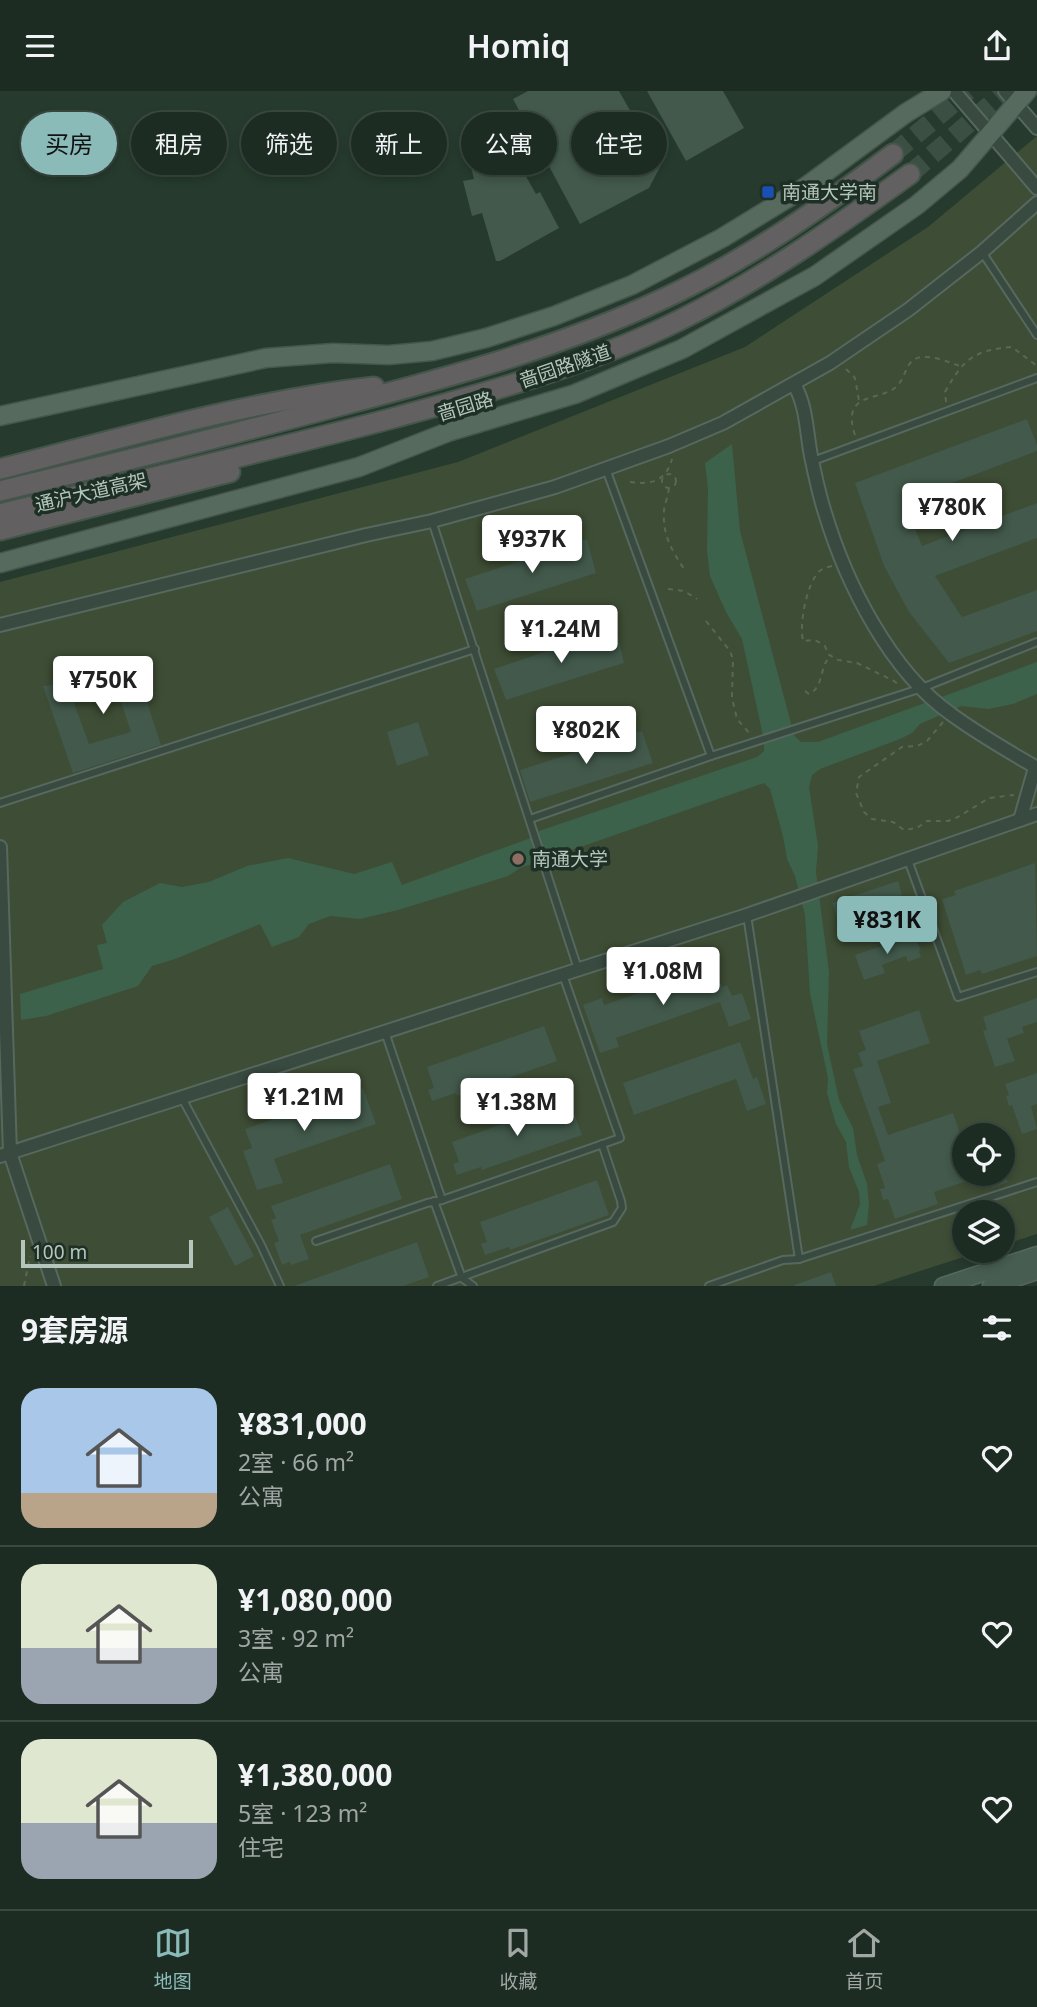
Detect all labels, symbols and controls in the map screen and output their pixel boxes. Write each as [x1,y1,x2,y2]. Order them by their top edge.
text: Homiq [467,24,570,67]
icon: menu [21,27,59,65]
icon: share [978,27,1016,65]
chip: 买房 [21,112,117,175]
chip: 租房 [131,112,227,175]
chip: 筛选 [241,112,337,175]
chip: 新上 [351,112,447,175]
chip: 公寓 [461,112,557,175]
chip: 住宅 [571,112,667,175]
place label: 南通大学南 [782,179,877,205]
marker: 南通大学南 [760,184,776,200]
street label: 啬园路隧道 [516,338,614,394]
street label: 啬园路 [434,385,496,427]
street label: 通沪大道高架 [33,467,149,517]
pin: ¥780K [903,483,1001,543]
text: ¥780K [918,490,986,522]
pin: ¥937K [483,515,581,575]
text: ¥937K [498,522,566,554]
pin: ¥1.24M [504,605,618,665]
text: ¥1.24M [521,612,601,644]
pin: ¥750K [54,657,152,716]
text: ¥750K [69,663,137,695]
pin: ¥802K [537,707,635,766]
text: ¥802K [552,713,620,745]
place label: 南通大学 [532,846,608,872]
marker: 南通大学 [510,851,526,867]
pin: ¥831K [838,897,936,956]
text: ¥831K [853,903,921,935]
pin: ¥1.08M [606,947,720,1007]
text: ¥1.08M [623,954,703,986]
pin: ¥1.21M [247,1073,361,1133]
pin: ¥1.38M [460,1079,574,1138]
text: ¥1.21M [264,1080,344,1112]
text: ¥1.38M [477,1085,557,1117]
map controls [952,1123,1015,1263]
button: locate [952,1123,1015,1186]
button: layers [952,1200,1015,1263]
scale bar [21,1237,192,1269]
text: 100 m [32,1239,87,1265]
text: 9套房源 [21,1309,128,1350]
icon: filters [978,1309,1016,1347]
text: ¥831,000 [238,1403,367,1444]
icon: home [77,1416,161,1500]
icon: heart [978,1439,1016,1477]
text: 2室 · 66 m² [238,1446,354,1478]
text: 公寓 [238,1480,284,1512]
text: ¥1,080,000 [238,1579,392,1620]
icon: home [77,1592,161,1676]
icon: heart [978,1615,1016,1653]
text: 3室 · 92 m² [238,1622,354,1654]
text: 公寓 [238,1656,284,1688]
text: ¥1,380,000 [238,1754,392,1795]
icon: home [77,1767,161,1851]
icon: heart [978,1790,1016,1828]
text: 5室 · 123 m² [238,1797,367,1829]
text: 住宅 [238,1831,284,1863]
tab: 地图 [154,1924,192,1994]
tab: 收藏 [499,1924,537,1994]
tab: 首页 [845,1924,883,1994]

